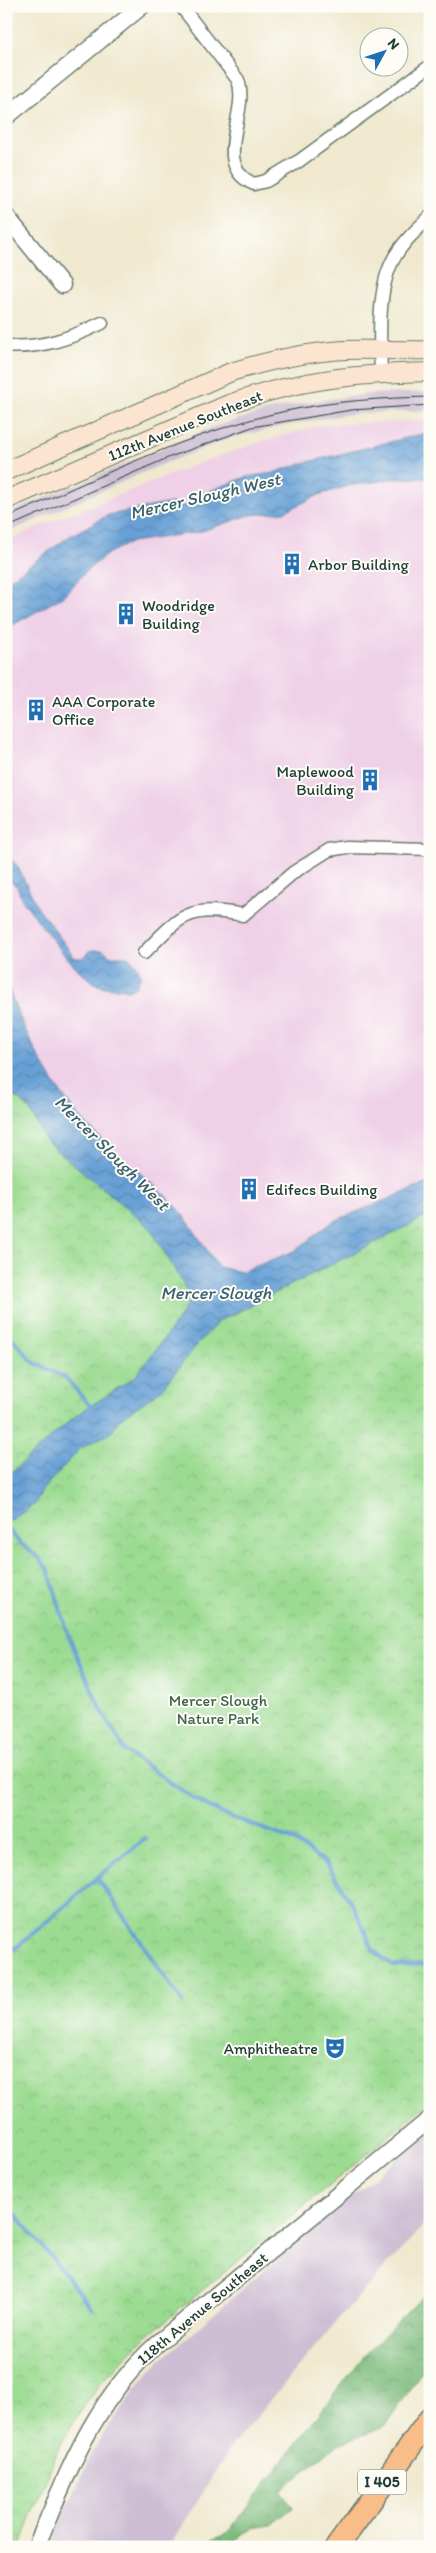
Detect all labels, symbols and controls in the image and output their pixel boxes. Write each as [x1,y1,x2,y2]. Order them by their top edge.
north arrow [358,28,408,78]
text: N [384,35,403,53]
street label: 112th Avenue Southeast [105,386,265,465]
water label: Mercer Slough West [128,467,285,524]
building icon: Arbor Building [279,551,305,577]
place label: Arbor Building [308,555,409,574]
place label: Woodridge Building [142,596,215,633]
building icon: Woodridge Building [113,601,139,627]
place label: AAA Corporate Office [52,692,155,729]
building icon: AAA Corporate Office [23,697,49,723]
place label: Maplewood Building [276,762,355,799]
building icon: Maplewood Building [357,767,383,793]
water label: Mercer Slough West [50,1091,176,1217]
building icon: Edifecs Building [236,1176,262,1202]
place label: Edifecs Building [266,1180,378,1199]
water label: Mercer Slough [161,1282,272,1304]
park label: Mercer Slough Nature Park [169,1691,268,1728]
theatre icon: Amphitheatre [322,2035,348,2061]
place label: Amphitheatre [224,2039,318,2058]
street label: 118th Avenue Southeast [133,2248,272,2369]
road number: I 405 [358,2470,406,2494]

